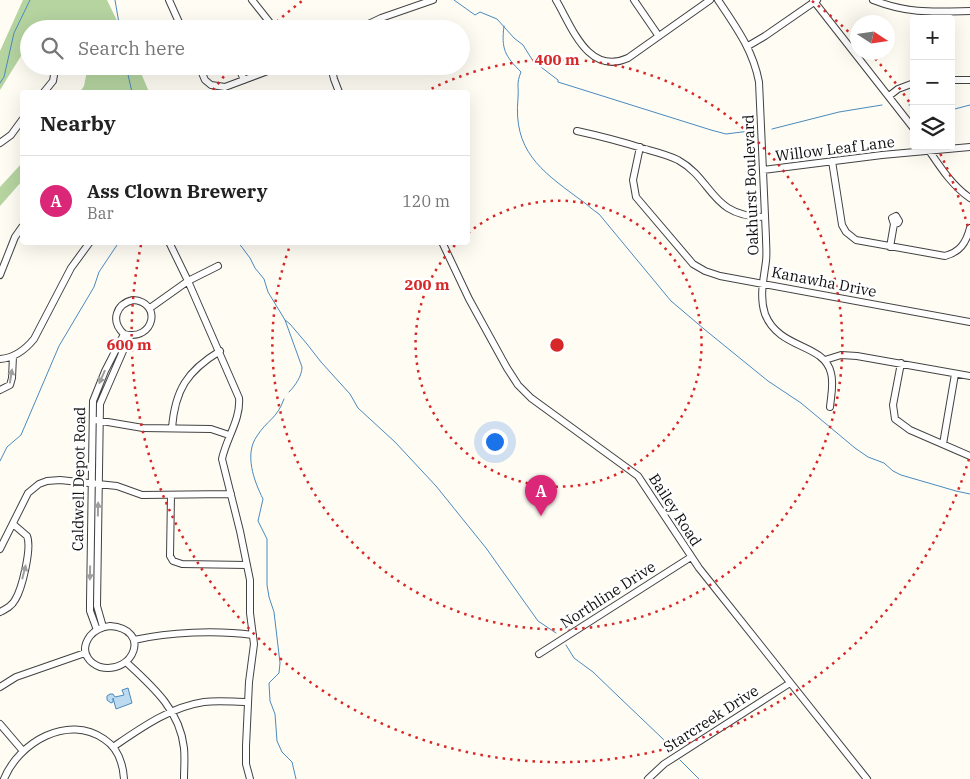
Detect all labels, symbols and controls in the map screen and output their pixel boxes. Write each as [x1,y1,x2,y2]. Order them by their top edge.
north arrow [850,15,895,60]
map controls [910,15,955,150]
button: + [910,15,955,60]
search box [20,20,470,75]
icon: search [38,34,66,62]
text: Search here [78,36,185,60]
text: 400 m [534,50,580,69]
button: − [910,60,955,105]
button: layers [910,105,955,150]
text: Nearby [40,109,116,137]
street label: Oakhurst Boulevard [739,114,762,256]
street label: Willow Leaf Lane [774,132,896,165]
text: Ass Clown Brewery [87,179,268,203]
text: A [50,191,62,211]
text: 120 m [402,191,450,211]
text: Bar [87,203,114,223]
street label: Kanawha Drive [770,262,878,301]
text: 200 m [404,275,450,294]
text: 600 m [106,335,152,354]
centre of rings [548,336,566,354]
one-way arrow [7,368,15,384]
one-way arrow [98,370,106,384]
street label: Caldwell Depot Road [68,407,89,551]
your location [482,429,508,455]
street label: Bailey Road [645,470,706,550]
pin: A [525,475,557,516]
one-way arrow [95,501,103,517]
street label: Northline Drive [557,557,659,632]
one-way arrow [20,565,28,580]
one-way arrow [86,565,94,581]
street label: Starcreek Drive [660,681,762,756]

